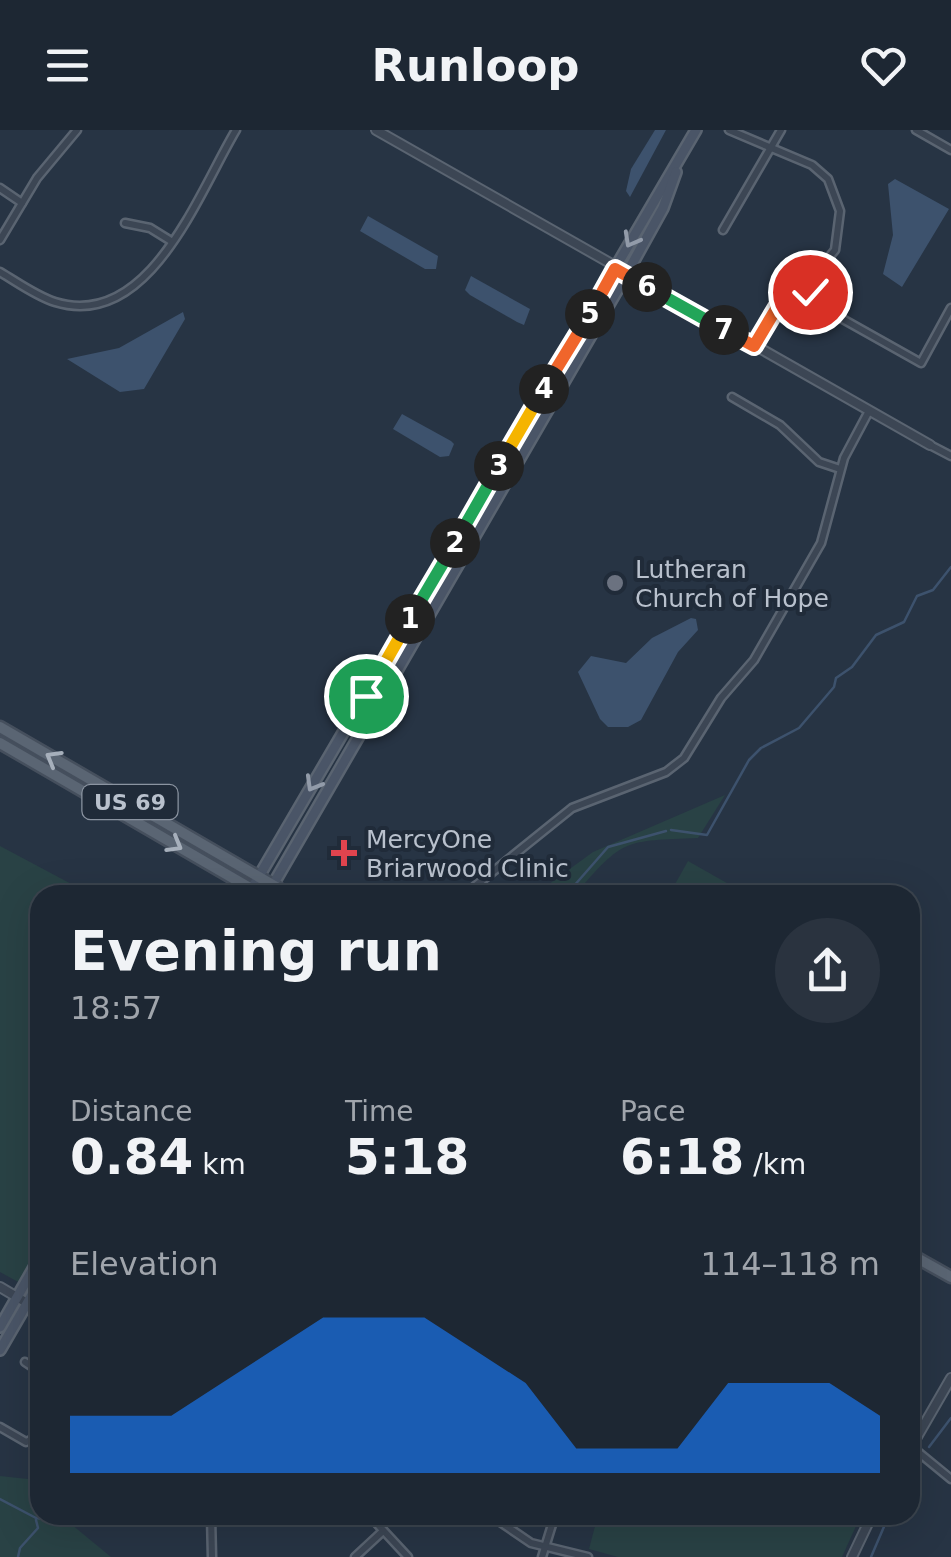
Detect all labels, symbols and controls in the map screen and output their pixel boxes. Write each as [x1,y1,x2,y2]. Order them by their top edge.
icon: menu [40,38,95,93]
icon: heart [856,38,911,93]
text: Runloop [371,39,580,92]
one-way arrow [624,229,643,247]
pin [768,250,853,335]
pin: 6 [622,262,672,312]
icon: check [783,265,838,320]
text: 6 [637,270,657,303]
pin: 5 [565,289,615,339]
text: 5 [580,297,600,330]
pin: 7 [699,305,749,355]
text: 7 [714,313,734,346]
pin: 4 [519,364,569,414]
text: 4 [534,372,554,405]
pin: 3 [474,441,524,491]
text: 3 [489,449,509,482]
pin: 2 [430,518,480,568]
text: 2 [445,526,465,559]
place label: Lutheran Church of Hope [635,555,829,613]
marker: Lutheran Church of Hope [604,572,626,594]
pin: 1 [385,594,435,644]
text: 1 [400,602,420,635]
pin [324,654,409,739]
icon: arrive [339,669,394,724]
one-way arrow [46,751,64,770]
one-way arrow [306,774,326,792]
road number: US 69 [82,785,178,819]
place label: MercyOne Briarwood Clinic [366,825,569,883]
one-way arrow [164,832,182,852]
marker: MercyOne Briarwood Clinic [331,840,357,866]
button: share [775,918,880,1023]
text: Evening run [70,919,442,983]
text: 18:57 [70,989,162,1027]
text: Distance [70,1095,192,1128]
text: Time [345,1095,414,1128]
text: Pace [620,1095,685,1128]
text: 0.84 [70,1128,193,1186]
text: 5:18 [345,1128,469,1186]
text: 6:18 [620,1128,744,1186]
text: km [193,1148,246,1181]
text: /km [744,1148,806,1181]
text: Elevation [70,1245,219,1283]
text: 114–118 m [701,1245,880,1283]

